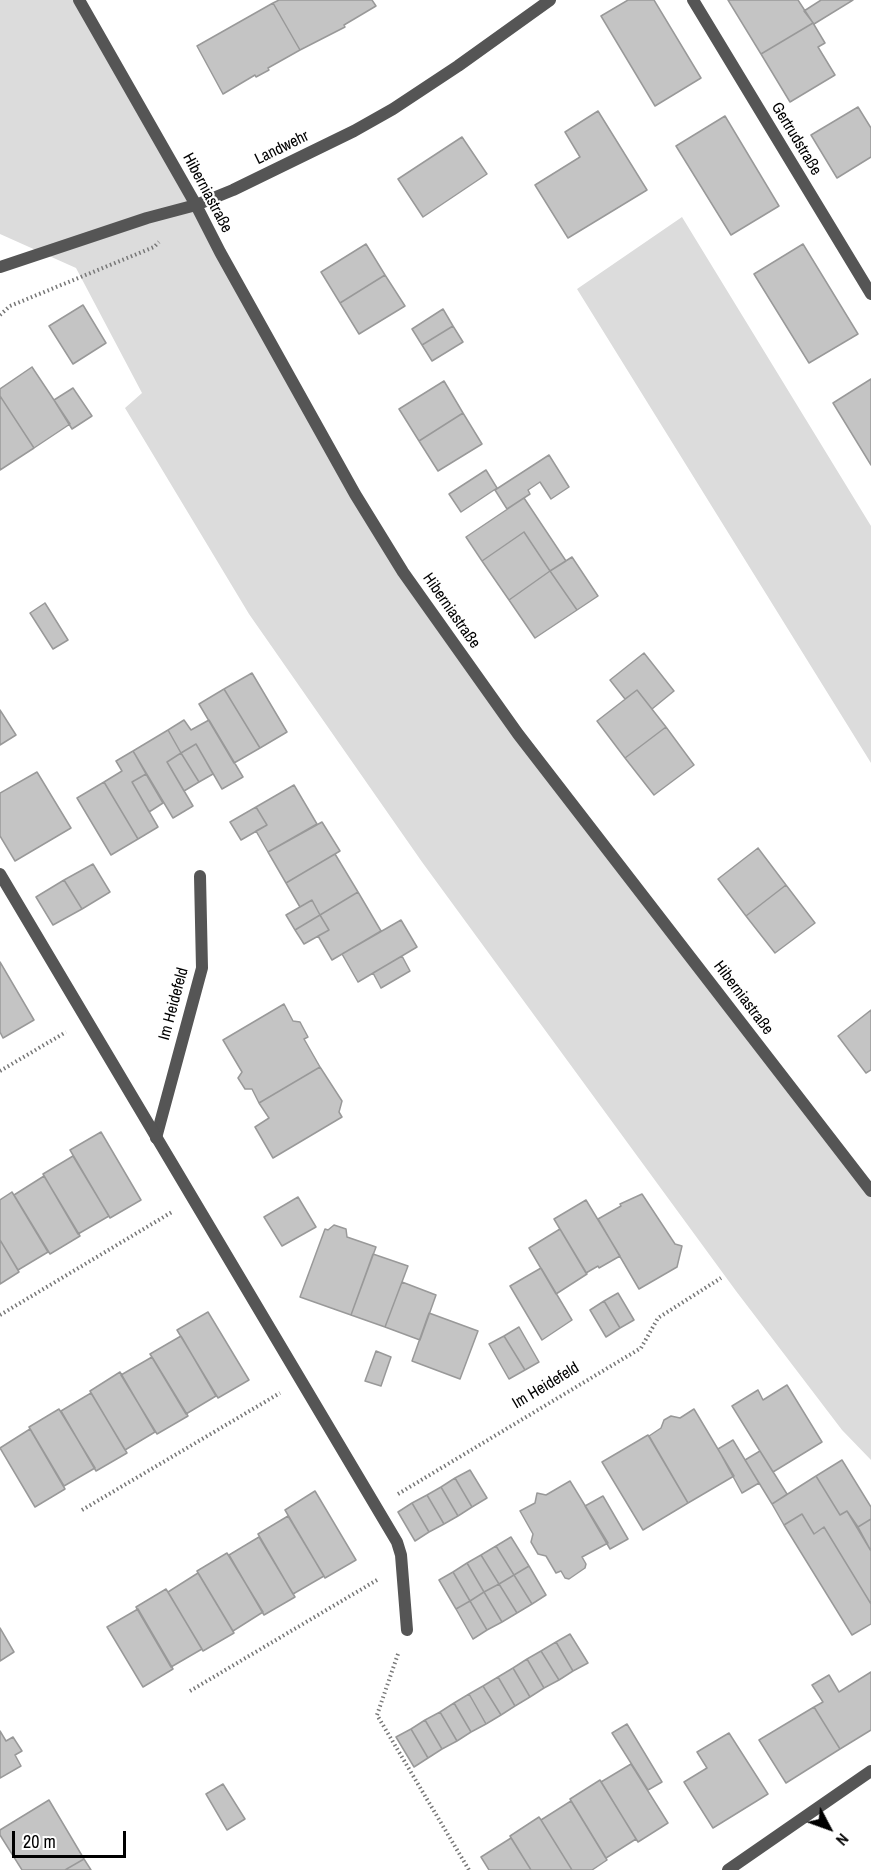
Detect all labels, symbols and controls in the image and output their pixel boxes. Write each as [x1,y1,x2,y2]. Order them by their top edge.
street label: Gertrudstraße [767,99,825,179]
street label: Landwehr [252,127,312,169]
street label: Hiberniastraße [178,150,236,236]
street label: Hiberniastraße [418,570,484,652]
street label: Hiberniastraße [709,957,777,1039]
street label: Im Heidefeld [155,966,193,1042]
street label: Im Heidefeld [509,1359,583,1413]
north arrow [799,1798,859,1858]
scale bar [15,1819,129,1857]
text: 20 m [23,1829,56,1854]
text: N [831,1829,854,1851]

